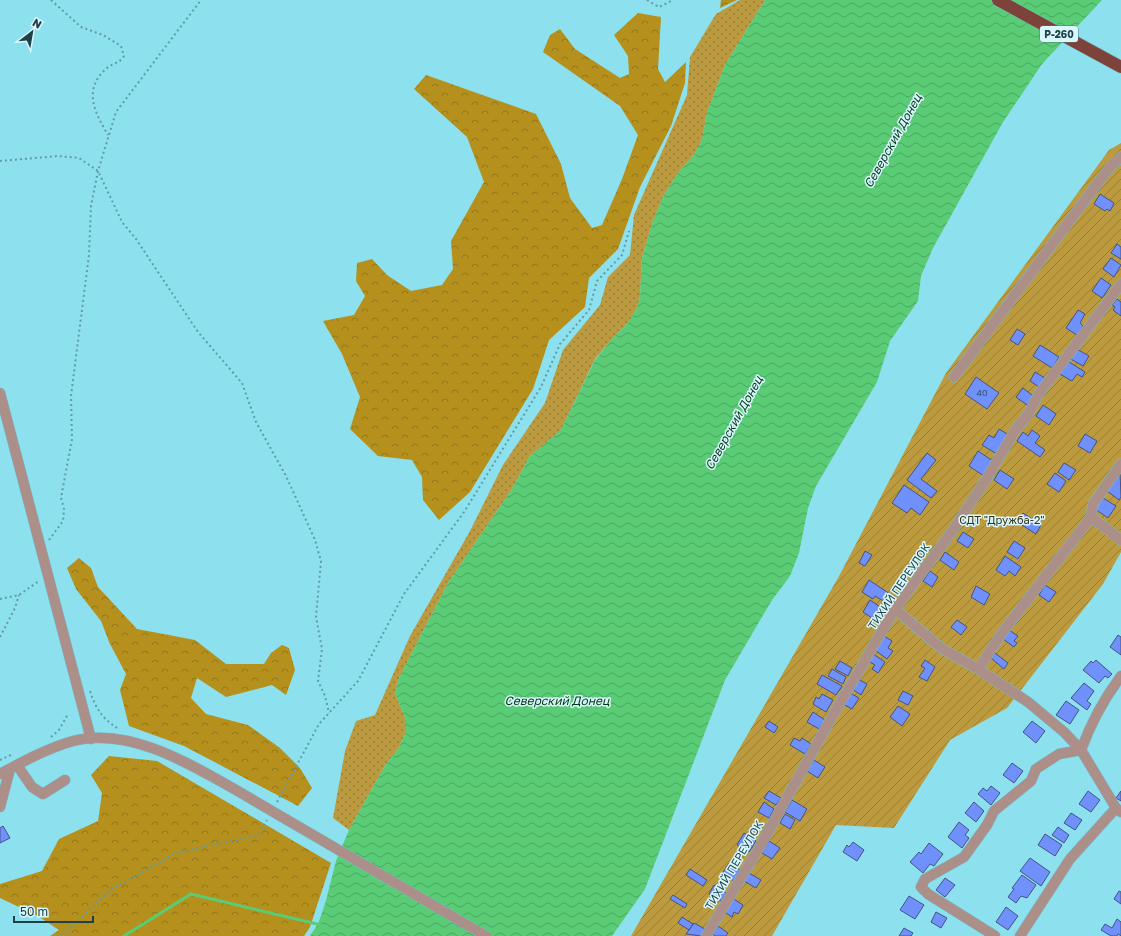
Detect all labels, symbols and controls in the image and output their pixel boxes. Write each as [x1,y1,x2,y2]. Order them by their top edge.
north arrow [12,12,52,52]
text: N [30,15,44,31]
road number: Р-260 [1040,26,1078,42]
water label: Северский Донец [861,91,925,190]
water label: Северский Донец [702,373,766,472]
house number: 40 [976,387,988,398]
park label: СДТ "Дружба-2" [959,513,1045,526]
street label: ТИХИЙ ПЕРЕУЛОК [865,540,932,631]
water label: Северский Донец [505,693,610,708]
street label: ТИХИЙ ПЕРЕУЛОК [702,818,765,912]
scale bar [14,898,93,924]
text: 50 m [20,904,48,919]

